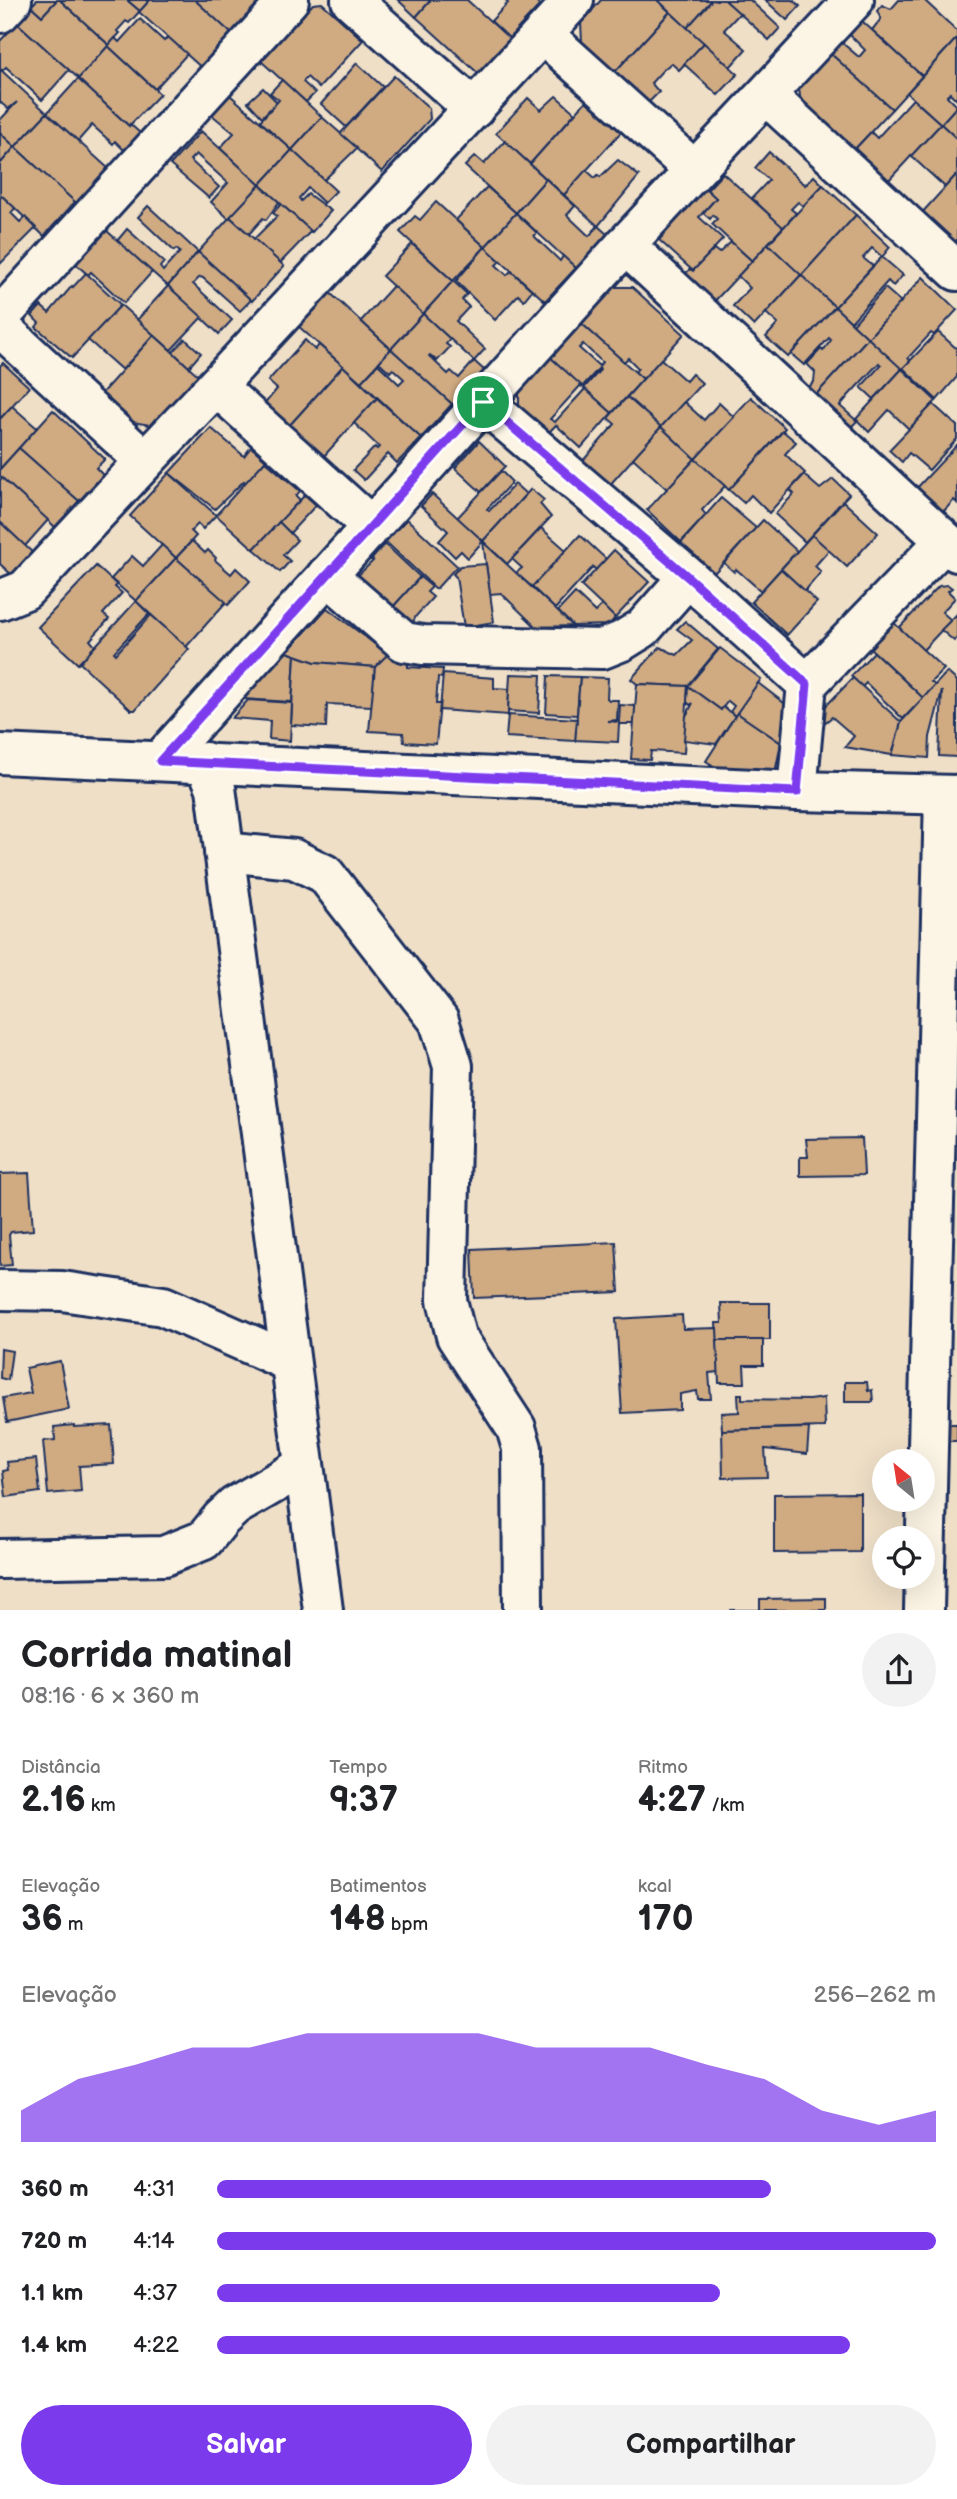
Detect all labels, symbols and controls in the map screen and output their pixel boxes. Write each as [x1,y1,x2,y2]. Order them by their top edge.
pin [453,372,513,432]
icon: arrive [464,383,502,421]
north arrow [872,1449,934,1512]
map controls [872,1449,935,1589]
button: locate [872,1526,935,1589]
text: Corrida matinal [21,1633,292,1678]
button: share [862,1633,936,1707]
text: 08:16 · 6 × 360 m [21,1682,199,1710]
text: Distância [21,1756,101,1779]
text: Tempo [329,1756,388,1779]
text: Ritmo [638,1756,688,1779]
text: 2.16 [21,1779,86,1822]
text: 9:37 [329,1779,398,1822]
text: 4:27 [638,1779,706,1822]
text: km [86,1794,116,1817]
text: /km [706,1794,745,1817]
text: Elevação [21,1875,100,1898]
text: Batimentos [329,1875,427,1898]
text: kcal [638,1875,672,1898]
text: 36 [21,1898,63,1941]
text: 148 [329,1898,386,1941]
text: 170 [638,1898,694,1941]
text: m [63,1913,84,1936]
text: bpm [386,1913,428,1936]
text: Elevação [21,1981,117,2009]
text: 256–262 m [814,1981,936,2009]
text: 360 m [21,2175,89,2203]
text: 4:31 [133,2175,175,2203]
text: 720 m [21,2227,87,2255]
text: 4:14 [133,2227,175,2255]
text: 1.1 km [21,2279,83,2307]
text: 4:37 [133,2279,177,2307]
text: 1.4 km [21,2331,87,2359]
text: 4:22 [133,2331,179,2359]
button: Salvar [21,2405,472,2485]
button: Compartilhar [486,2405,936,2485]

